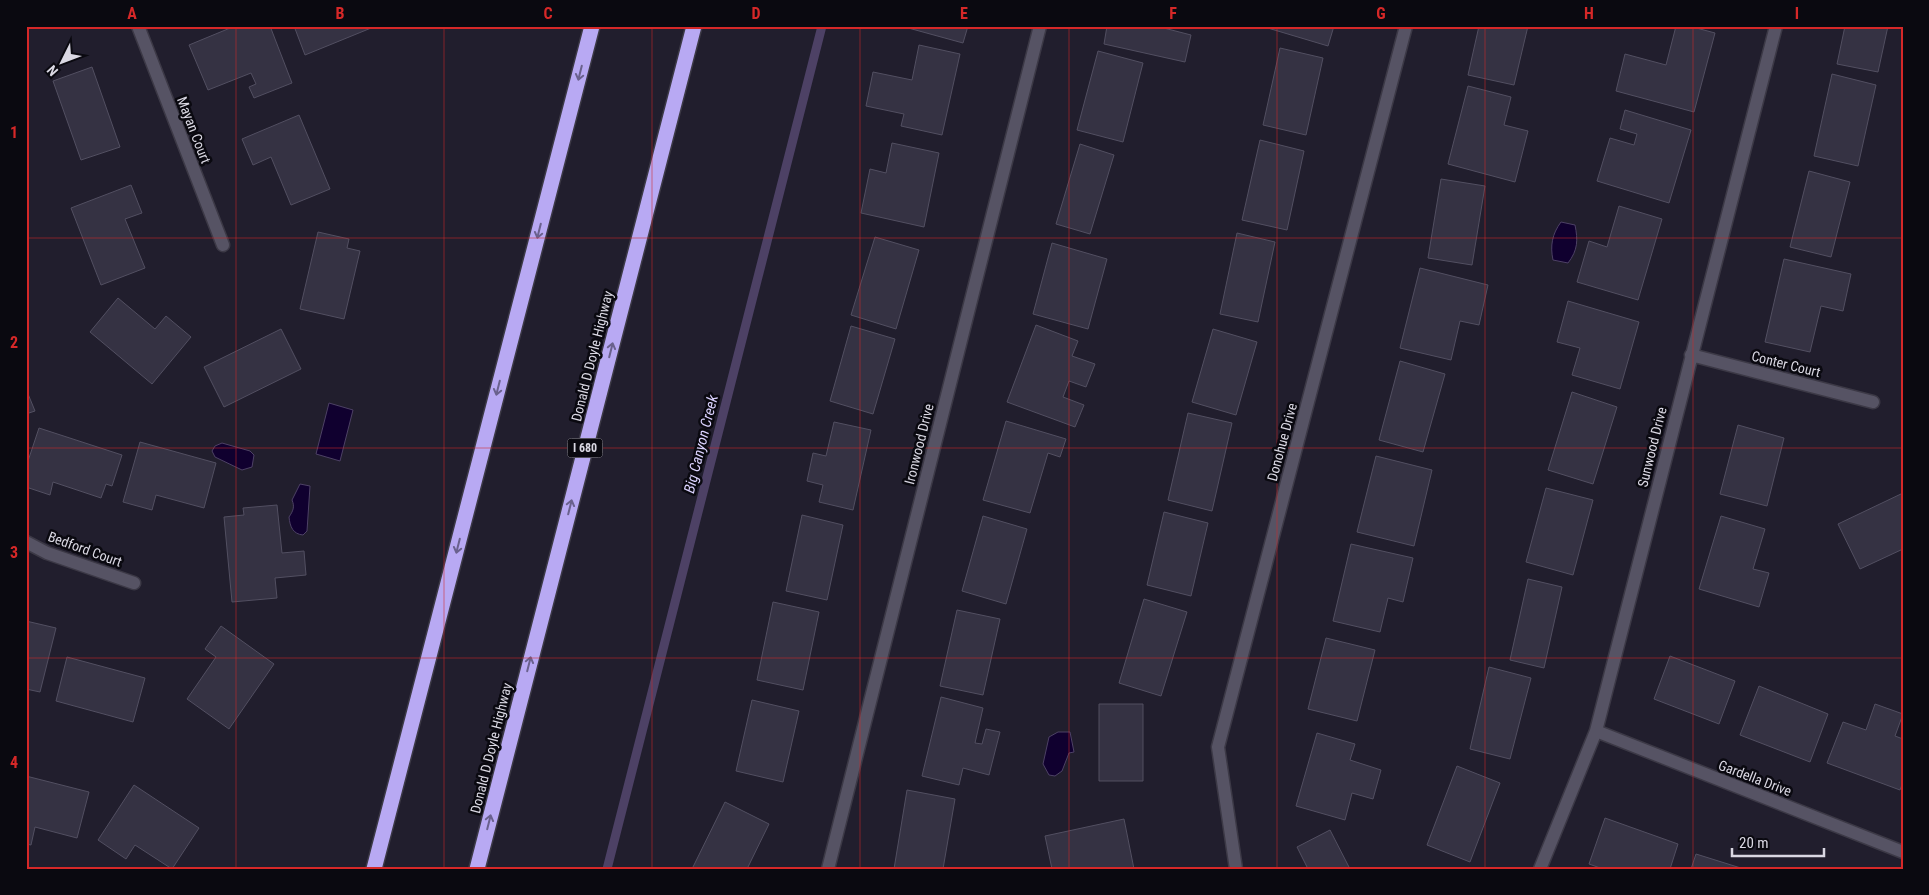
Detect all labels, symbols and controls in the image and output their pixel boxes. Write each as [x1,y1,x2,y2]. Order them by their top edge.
text: A [127,4,137,23]
text: B [336,4,345,23]
text: C [543,4,553,23]
text: D [751,4,761,23]
text: E [960,4,968,23]
text: F [1169,4,1177,23]
text: G [1376,4,1386,23]
text: H [1584,4,1594,23]
text: I [1795,4,1799,23]
north arrow [38,38,88,88]
text: N [44,62,61,79]
one-way arrow [574,65,584,81]
street label: Mayan Court [174,94,214,166]
text: 1 [10,123,18,142]
one-way arrow [534,222,543,238]
street label: Donald D Doyle Highway [568,289,616,423]
text: 2 [10,333,18,352]
one-way arrow [606,342,616,358]
street label: Conter Court [1750,348,1822,380]
one-way arrow [493,380,503,396]
water label: Big Canyon Creek [680,393,722,495]
street label: Donohue Drive [1264,401,1300,483]
street label: Ironwood Drive [901,402,937,486]
street label: Sunwood Drive [1634,405,1670,489]
road number: I 680 [568,438,602,458]
one-way arrow [566,499,575,515]
street label: Bedford Court [46,528,124,570]
one-way arrow [453,537,462,553]
text: 3 [10,543,18,562]
one-way arrow [525,657,535,673]
street label: Donald D Doyle Highway [467,681,515,815]
text: 4 [10,753,18,772]
street label: Gardella Drive [1716,757,1794,799]
one-way arrow [485,814,494,830]
scale bar [1732,825,1824,857]
text: 20 m [1739,834,1769,852]

